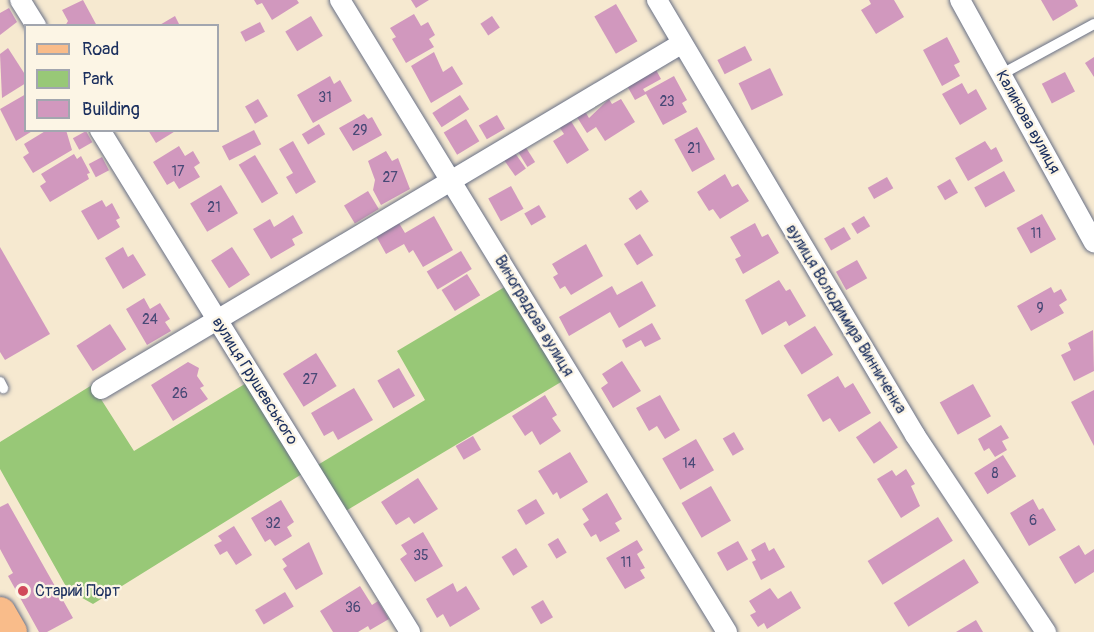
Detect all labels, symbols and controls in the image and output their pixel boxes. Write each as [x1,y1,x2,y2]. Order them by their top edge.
legend [24,24,219,132]
text: Road [82,38,119,61]
street label: Калинова вулиця [992,67,1064,177]
text: Park [82,68,114,91]
house number: 31 [318,90,332,106]
house number: 23 [659,94,675,110]
text: Building [82,98,140,121]
house number: 29 [352,123,368,139]
house number: 21 [687,141,701,157]
house number: 17 [172,164,184,180]
house number: 27 [382,170,398,186]
house number: 21 [207,200,221,216]
street label: вулиця Володимира Винниченка [782,221,910,417]
house number: 11 [1031,226,1041,242]
street label: Виноградова вулиця [490,252,578,380]
house number: 9 [1036,301,1044,317]
house number: 24 [142,312,158,328]
street label: вулиця Грушевського [208,314,302,448]
house number: 27 [302,372,318,388]
house number: 26 [172,386,188,402]
house number: 14 [682,456,696,472]
house number: 8 [991,466,999,482]
house number: 6 [1029,513,1037,529]
house number: 32 [265,516,281,532]
house number: 35 [413,548,429,564]
house number: 11 [621,555,631,571]
place label: Старий Порт [35,581,120,601]
marker: Старий Порт [16,584,30,598]
house number: 36 [345,600,361,616]

